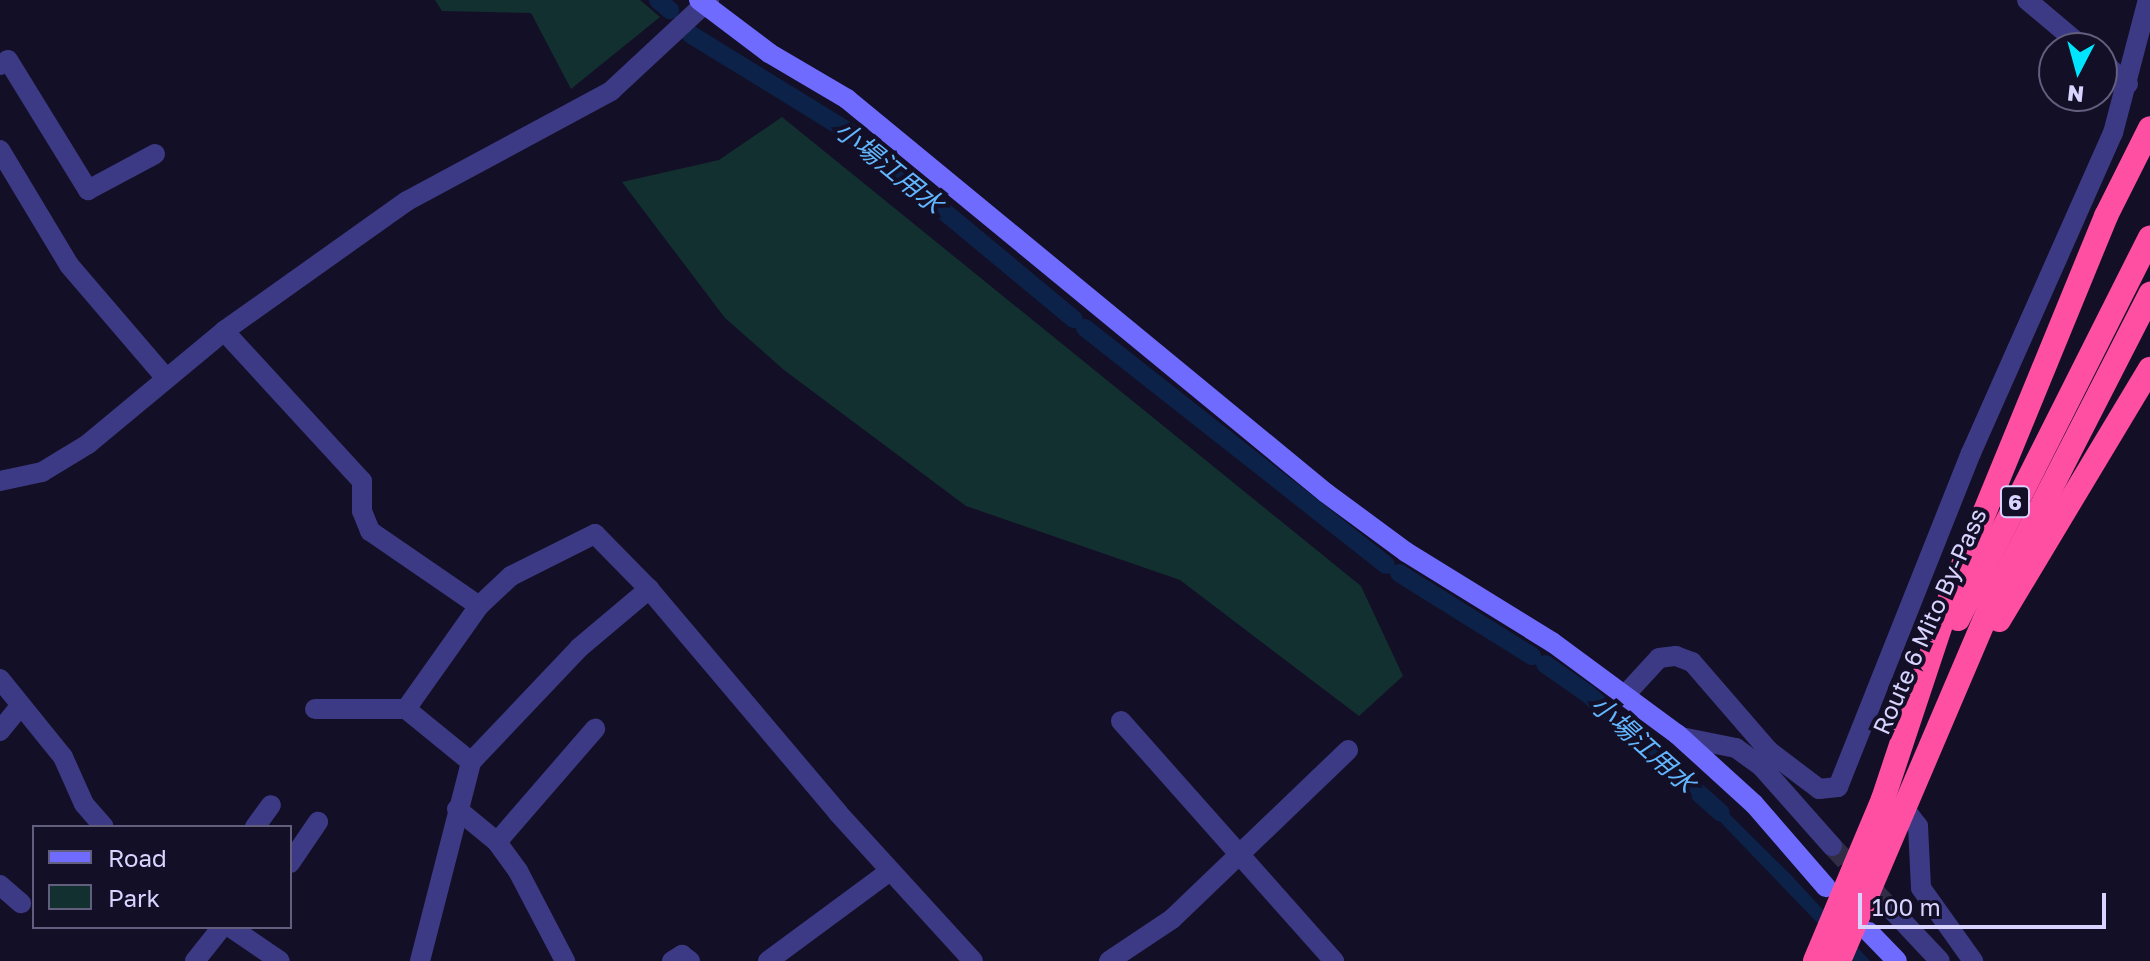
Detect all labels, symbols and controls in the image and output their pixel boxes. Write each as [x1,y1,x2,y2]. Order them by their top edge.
north arrow [2038,32,2118,112]
text: N [2066,80,2085,109]
water label: 小場江用水 [829,114,949,220]
road number: 6 [1999,484,2031,520]
street label: Route 6 Mito By-Pass [1866,503,1992,739]
water label: 小場江用水 [1584,689,1702,799]
legend [32,825,292,929]
text: Road [108,843,167,872]
scale bar [1862,877,2110,927]
text: Park [108,883,160,912]
text: 100 m [1872,892,1941,921]

